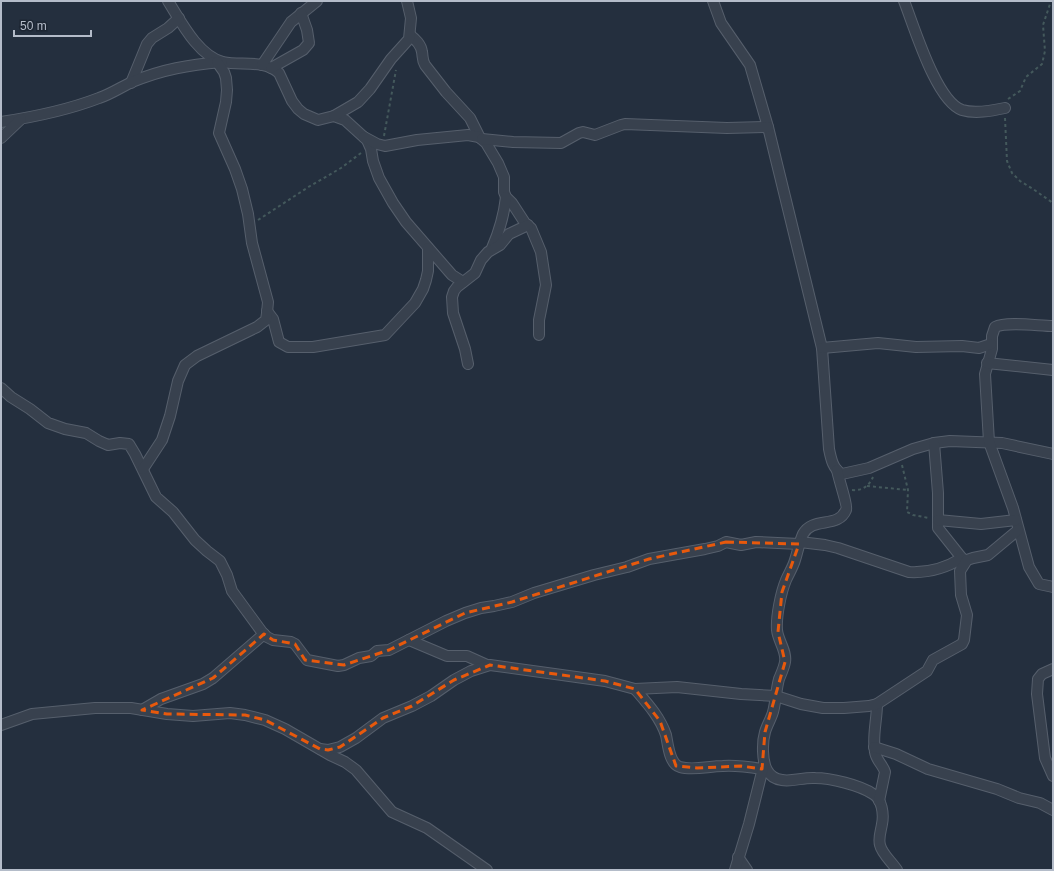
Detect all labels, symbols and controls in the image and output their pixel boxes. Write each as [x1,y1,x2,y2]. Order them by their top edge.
scale bar [14,12,91,38]
text: 50 m [20,19,47,33]

